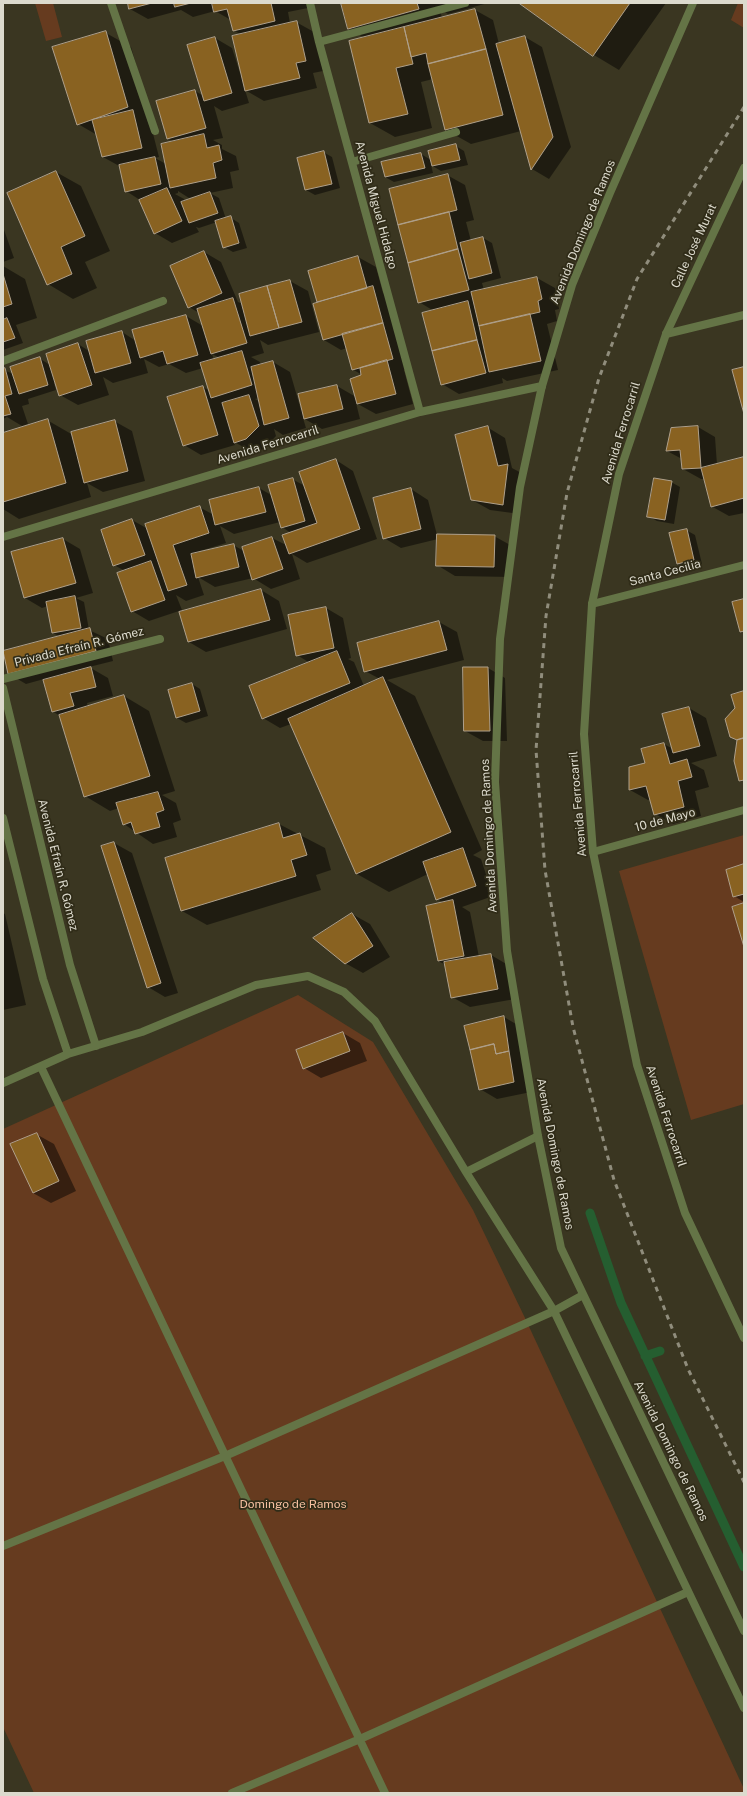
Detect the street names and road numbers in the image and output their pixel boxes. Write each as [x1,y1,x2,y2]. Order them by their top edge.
street label: Avenida Miguel Hidalgo [352,139,400,271]
street label: Avenida Domingo de Ramos [547,158,619,306]
street label: Calle José Murat [668,201,720,291]
street label: Avenida Ferrocarril [599,380,643,486]
street label: Avenida Ferrocarril [215,423,321,467]
street label: Santa Cecilia [628,557,702,589]
street label: Privada Efraín R. Gómez [13,624,145,670]
street label: Avenida Ferrocarril [566,751,590,857]
street label: Avenida Domingo de Ramos [478,759,500,913]
street label: Avenida Efraín R. Gómez [35,798,81,932]
street label: 10 de Mayo [633,805,697,835]
street label: Avenida Ferrocarril [643,1063,689,1169]
street label: Avenida Domingo de Ramos [533,1077,577,1231]
street label: Avenida Domingo de Ramos [631,1379,711,1523]

